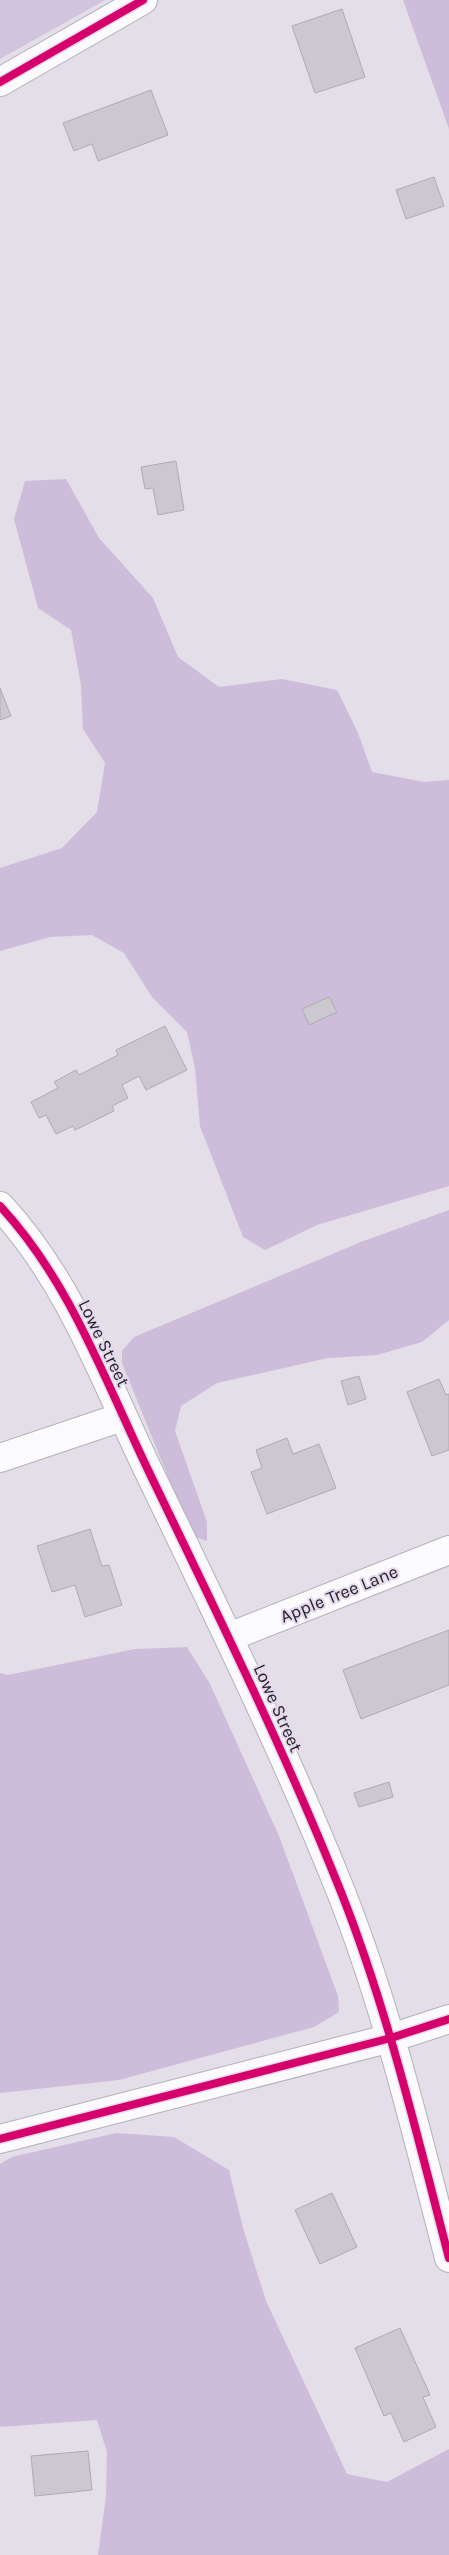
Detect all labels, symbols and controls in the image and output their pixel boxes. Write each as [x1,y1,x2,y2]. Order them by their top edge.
street label: Lowe Street [73,1296,135,1390]
street label: Apple Tree Lane [277,1560,401,1628]
street label: Lowe Street [249,1660,307,1756]

